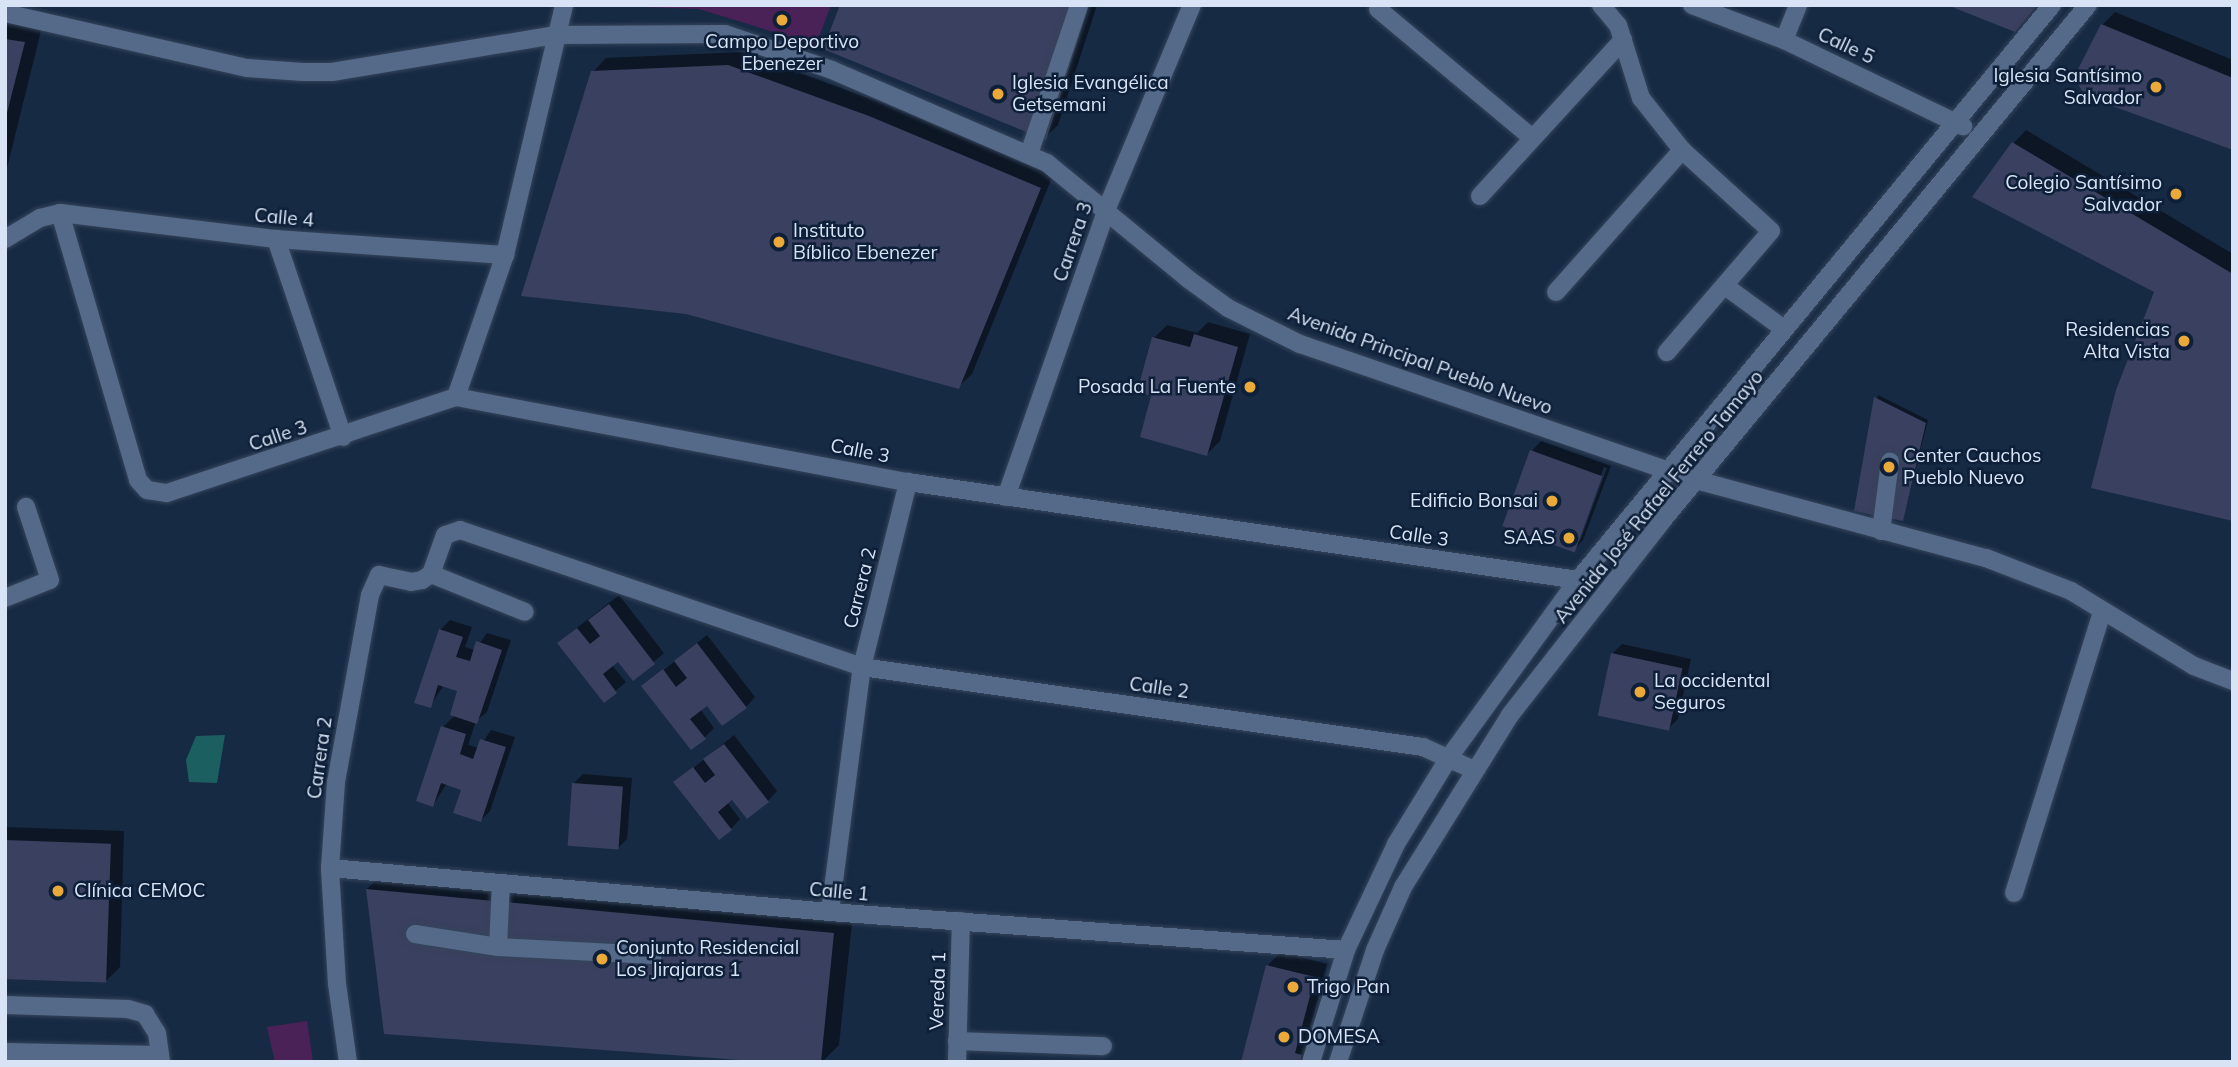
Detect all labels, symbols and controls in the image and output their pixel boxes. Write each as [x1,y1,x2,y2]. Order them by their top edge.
marker: Campo Deportivo Ebenezer [774,12,790,28]
street label: Calle 5 [1814,23,1878,69]
place label: Campo Deportivo Ebenezer [705,31,859,75]
place label: Iglesia Santísimo Salvador [1993,65,2142,109]
place label: Iglesia Evangélica Getsemani [1012,72,1169,116]
marker: Iglesia Santísimo Salvador [2148,79,2164,95]
marker: Iglesia Evangélica Getsemani [990,86,1006,102]
place label: Colegio Santísimo Salvador [2005,172,2162,216]
marker: Colegio Santísimo Salvador [2168,186,2184,202]
street label: Carrera 3 [1049,199,1097,285]
street label: Calle 4 [253,204,315,232]
place label: Instituto Bíblico Ebenezer [793,220,937,264]
marker: Instituto Bíblico Ebenezer [771,234,787,250]
street label: Avenida Principal Pueblo Nuevo [1285,302,1555,420]
place label: Residencias Alta Vista [2065,319,2170,363]
marker: Residencias Alta Vista [2176,333,2192,349]
street label: Avenida José Rafael Ferrero Tamayo [1550,366,1768,628]
place label: Posada La Fuente [1078,376,1236,398]
marker: Posada La Fuente [1242,379,1258,395]
street label: Calle 3 [246,416,310,456]
street label: Calle 3 [828,434,892,468]
place label: Center Cauchos Pueblo Nuevo [1903,445,2041,489]
marker: Center Cauchos Pueblo Nuevo [1881,459,1897,475]
place label: Edificio Bonsai [1410,490,1538,512]
marker: Edificio Bonsai [1544,493,1560,509]
street label: Calle 3 [1388,521,1450,551]
place label: SAAS [1504,527,1555,549]
marker: SAAS [1561,530,1577,546]
street label: Carrera 2 [839,545,881,631]
place label: La occidental Seguros [1654,670,1770,714]
street label: Calle 2 [1128,673,1190,703]
marker: La occidental Seguros [1632,684,1648,700]
street label: Carrera 2 [303,715,337,801]
street label: Calle 1 [808,878,870,906]
place label: Clínica CEMOC [74,880,206,902]
marker: Clínica CEMOC [48,881,68,901]
place label: Conjunto Residencial Los Jirajaras 1 [616,937,799,981]
marker: Conjunto Residencial Los Jirajaras 1 [594,951,610,967]
street label: Vereda 1 [925,951,951,1031]
place label: Trigo Pan [1307,976,1390,998]
marker: Trigo Pan [1285,979,1301,995]
place label: DOMESA [1298,1026,1380,1048]
marker: DOMESA [1276,1029,1292,1045]

